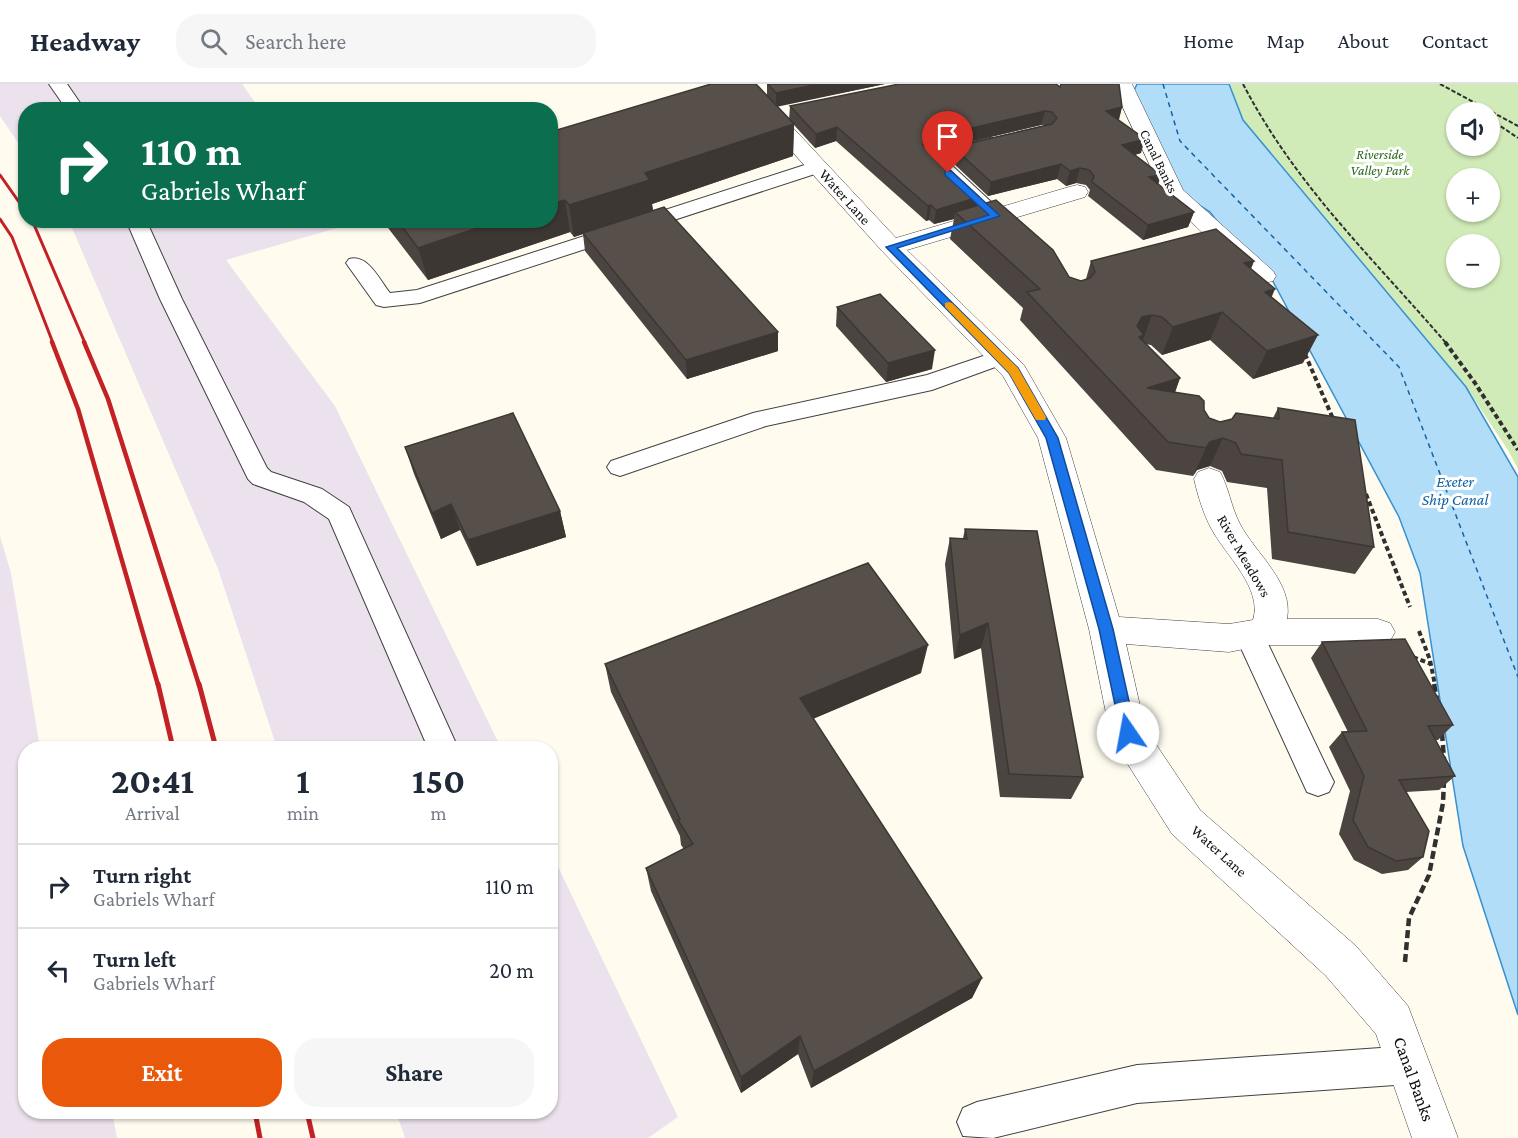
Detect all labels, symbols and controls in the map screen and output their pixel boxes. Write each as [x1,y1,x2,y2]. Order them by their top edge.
search box [176,14,596,68]
icon: search [197,25,230,58]
text: Headway [30,26,140,57]
text: Search here [245,29,346,54]
text: Home [1183,29,1233,53]
text: Map [1266,29,1305,53]
text: About [1338,29,1389,53]
text: Contact [1422,29,1488,53]
map controls [1446,102,1500,288]
button: sound [1446,102,1500,156]
pin [922,111,973,173]
icon: arrive [931,120,964,153]
icon: right [42,126,120,204]
text: 110 m [141,127,242,174]
street label: Canal Banks [1137,127,1181,195]
park label: Riverside Valley Park [1351,146,1410,178]
street label: Water Lane [816,166,874,228]
button: + [1446,168,1500,222]
text: Gabriels Wharf [141,176,305,206]
button: − [1446,234,1500,288]
water label: Exeter Ship Canal [1422,473,1489,509]
street label: River Meadows [1214,512,1274,600]
position arrow [1096,701,1160,765]
text: 20:41 [111,761,194,801]
text: 1 [296,761,310,801]
text: 150 [412,761,465,801]
text: Arrival [125,802,180,824]
text: min [287,802,319,824]
text: m [430,802,447,824]
street label: Water Lane [1188,822,1250,880]
text: Turn right [93,863,191,888]
icon: right [42,870,75,903]
text: 110 m [485,874,534,899]
text: Gabriels Wharf [93,888,215,910]
text: Turn left [93,947,176,972]
icon: left [42,954,75,987]
text: 20 m [489,958,534,983]
text: Gabriels Wharf [93,972,215,994]
street label: Canal Banks [1389,1034,1439,1124]
button: Exit [42,1038,282,1107]
button: Share [294,1038,534,1107]

